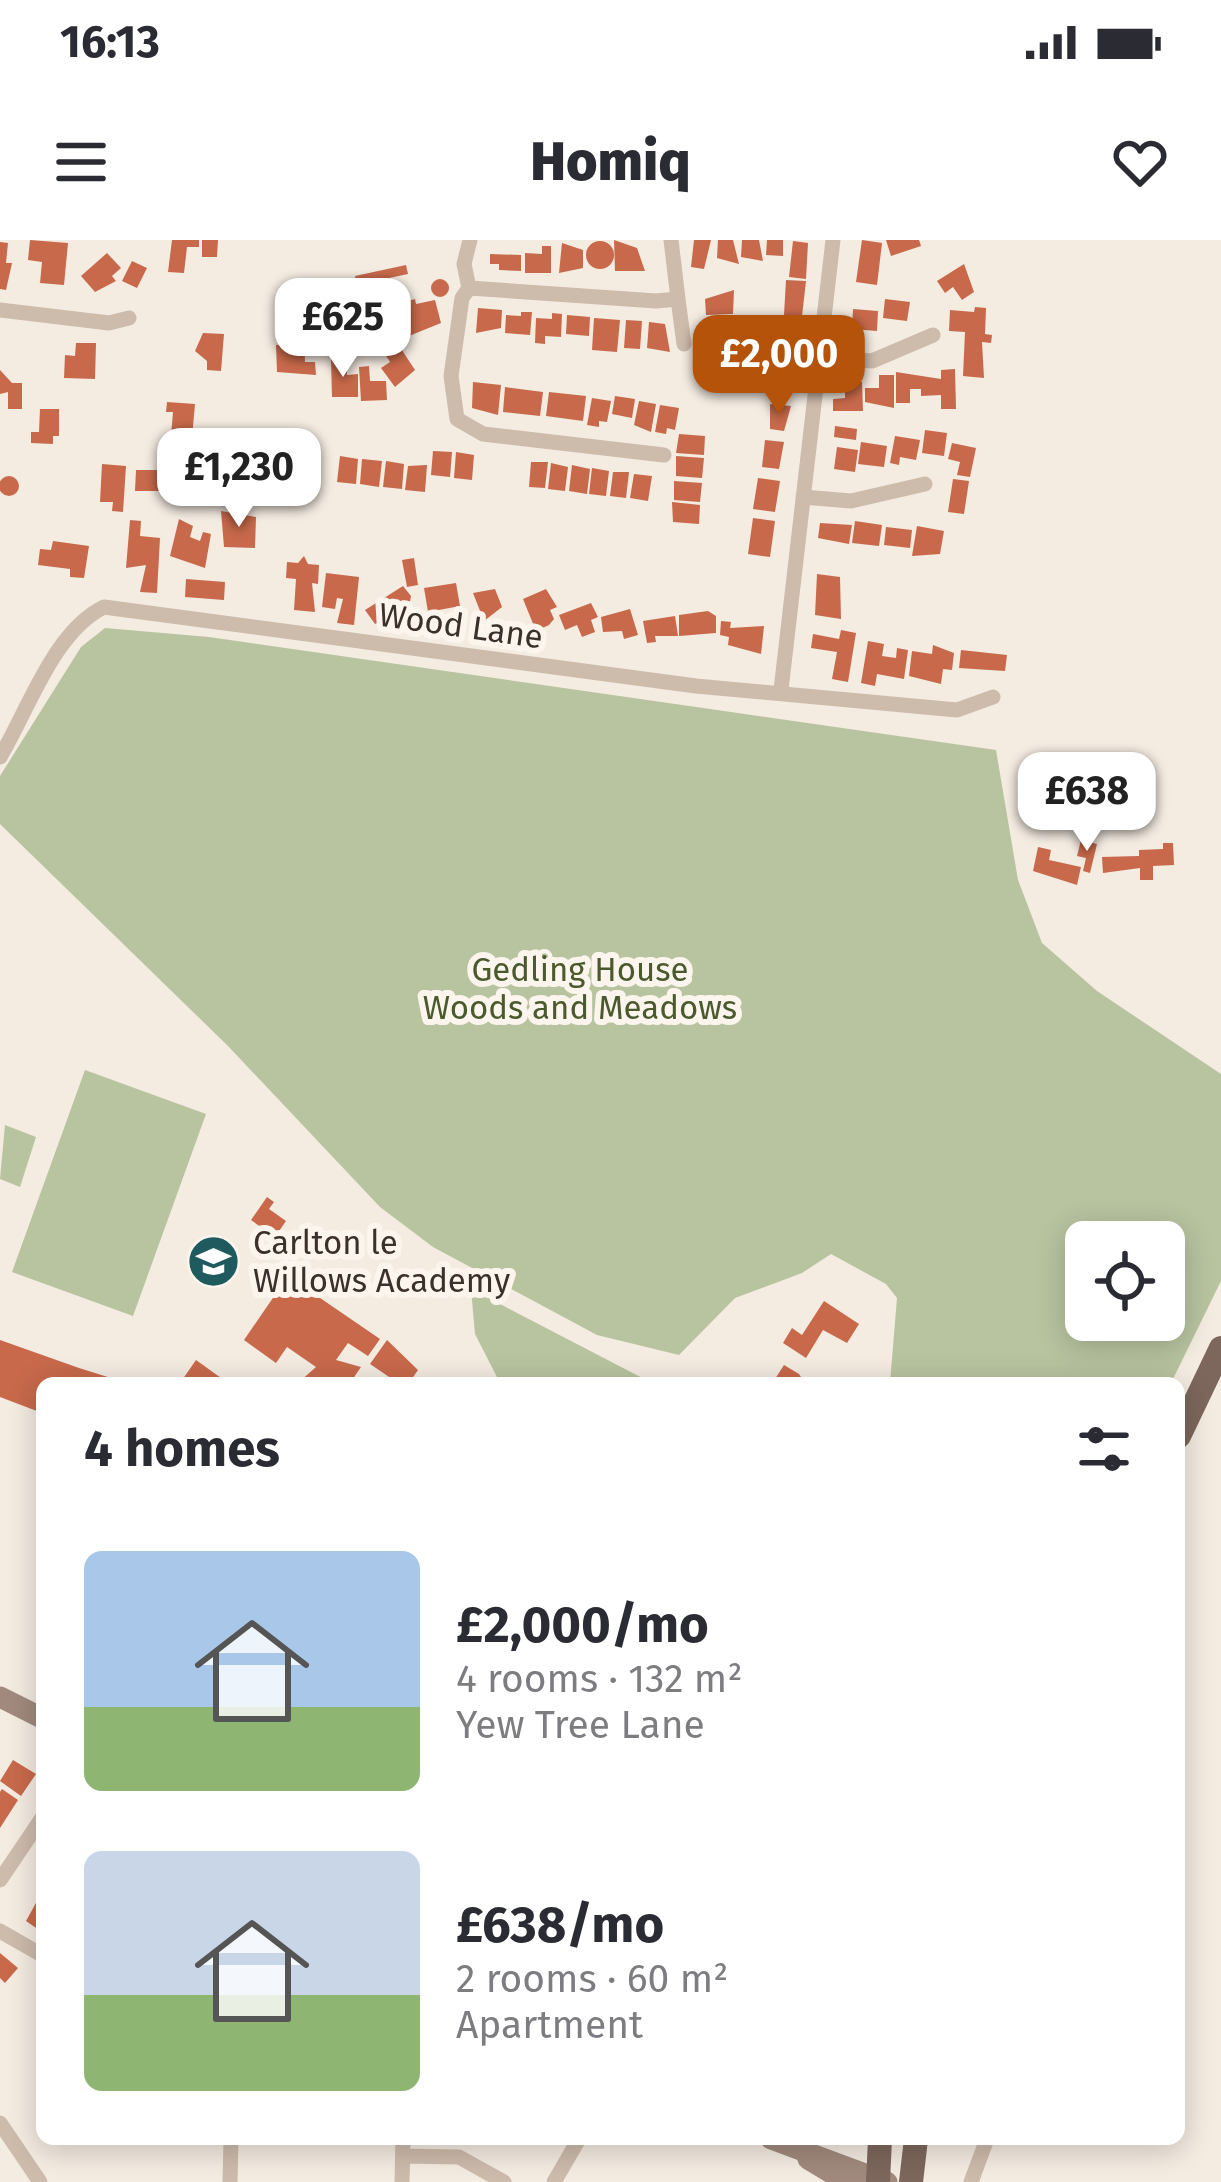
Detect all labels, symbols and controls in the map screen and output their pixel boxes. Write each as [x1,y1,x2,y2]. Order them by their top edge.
text: 16:13 [60,15,160,69]
icon: menu [48,129,114,195]
icon: heart [1107,129,1173,195]
text: Homiq [530,130,691,194]
pin: £625 [272,278,414,380]
text: £625 [302,294,384,340]
pin: £2,000 [681,315,877,417]
text: £2,000 [720,331,838,377]
pin: £1,230 [141,428,337,530]
text: £1,230 [184,444,294,490]
street label: Wood Lane [376,595,546,657]
pin: £638 [1016,752,1158,854]
text: £638 [1045,768,1129,814]
park label: Gedling House Woods and Meadows [423,950,737,1028]
map controls [1065,1221,1185,1341]
button: locate [1065,1221,1185,1341]
place label: Carlton le Willows Academy [253,1223,510,1301]
school or university icon: Carlton le Willows Academy [186,1233,242,1289]
icon: filters [1071,1416,1137,1482]
text: 4 homes [84,1418,280,1480]
text: £2,000/mo [456,1594,709,1656]
icon: home [180,1599,324,1743]
text: 4 rooms · 132 m² [456,1656,743,1702]
text: Yew Tree Lane [456,1702,705,1748]
text: £638/mo [456,1894,664,1956]
icon: home [180,1899,324,2043]
text: 2 rooms · 60 m² [456,1956,728,2002]
text: Apartment [456,2002,643,2048]

